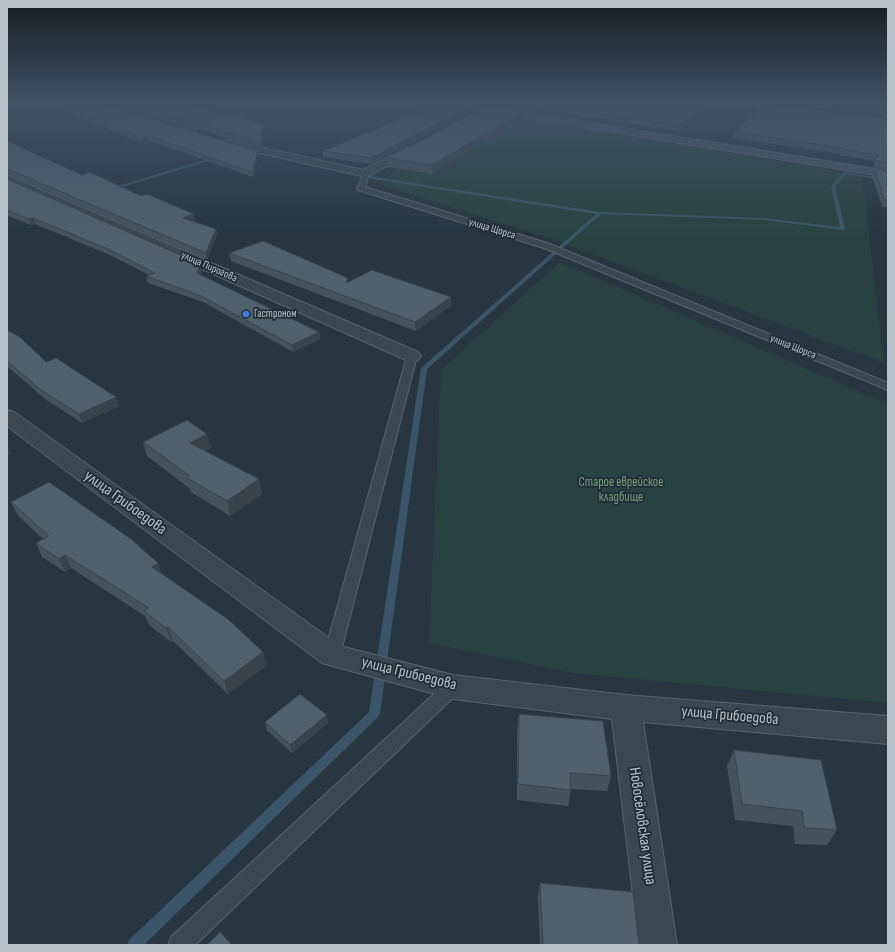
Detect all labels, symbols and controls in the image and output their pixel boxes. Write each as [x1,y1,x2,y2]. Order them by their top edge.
street label: улица Щорса [467,216,517,242]
street label: улица Пирогова [179,249,239,285]
place label: Гастроном [254,307,297,321]
marker: Гастроном [241,309,251,319]
street label: улица Щорса [768,332,818,362]
street label: улица Грибоедова [80,467,170,539]
park label: Старое еврейское кладбище [579,475,663,506]
street label: улица Грибоедова [359,653,459,695]
street label: улица Грибоедова [681,702,779,730]
street label: Новосёловская улица [624,766,660,886]

